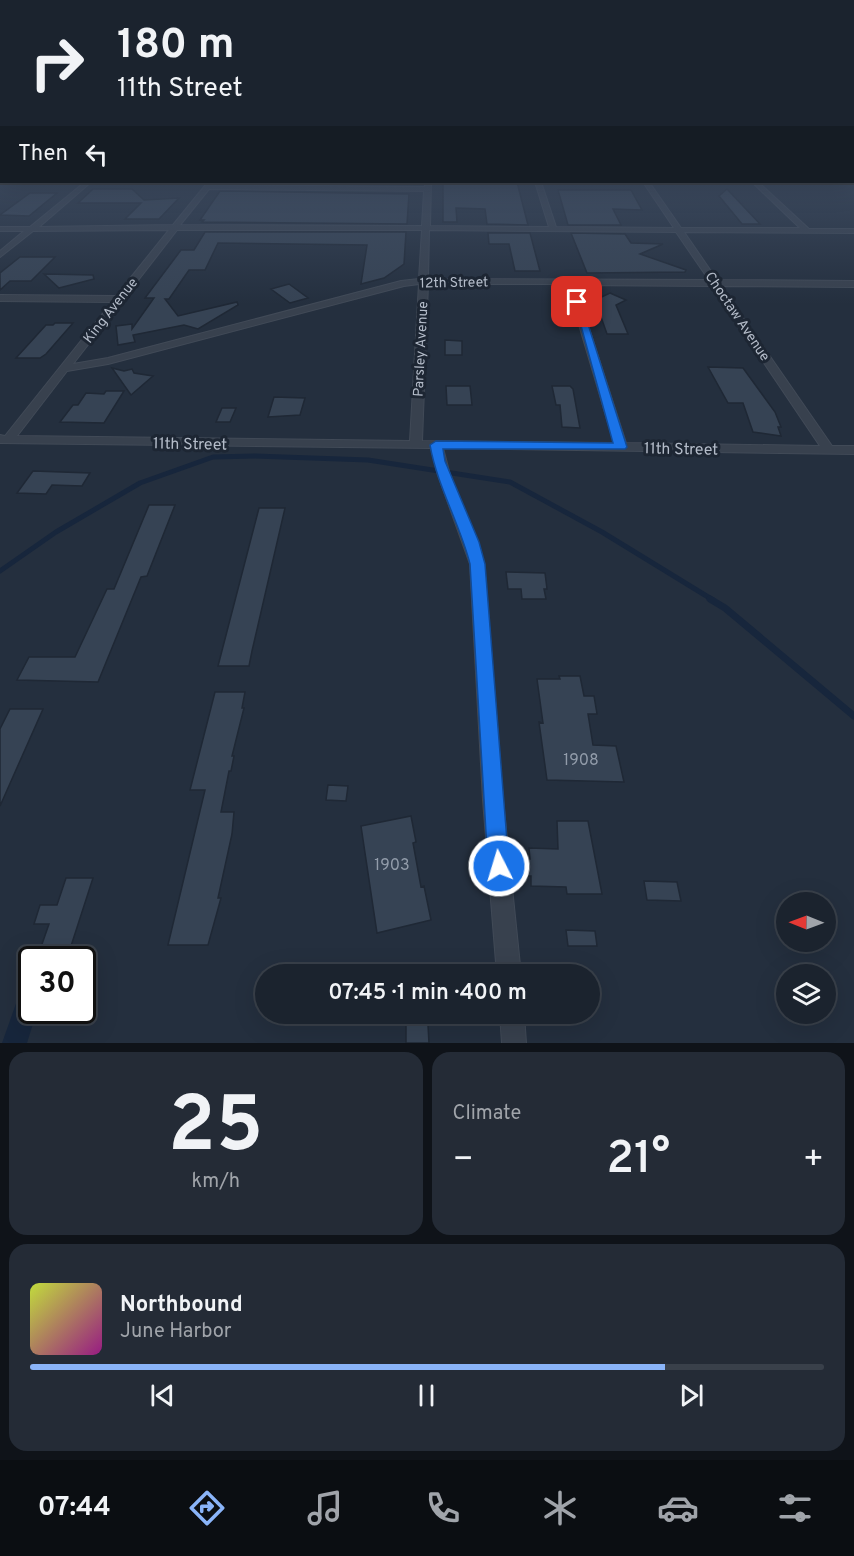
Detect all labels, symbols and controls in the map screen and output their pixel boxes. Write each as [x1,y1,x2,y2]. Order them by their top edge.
text: 180 m [117,20,234,73]
icon: right [18,24,96,102]
text: 11th Street [117,72,243,106]
icon: left [80,138,113,171]
text: Then [18,141,68,168]
street label: Choctaw Avenue [701,269,773,365]
street label: 12th Street [420,274,488,293]
street label: King Avenue [80,275,142,347]
pin [551,276,602,327]
icon: arrive [560,285,593,318]
street label: Parsley Avenue [411,301,432,397]
street label: 11th Street [153,434,227,456]
street label: 11th Street [644,439,718,461]
house number: 1908 [563,751,599,771]
position arrow [467,834,531,898]
house number: 1903 [374,856,410,876]
north arrow [776,892,836,952]
map controls [776,892,836,1024]
speed limit sign: 30 [18,946,96,1024]
button: layers [776,964,836,1024]
text: 07:45 · 1 min · 400 m [328,980,527,1007]
text: 25 [168,1080,263,1179]
text: Climate [453,1101,521,1127]
text: 21° [606,1132,670,1189]
text: − [453,1140,474,1182]
text: + [803,1140,824,1182]
text: km/h [191,1169,240,1195]
text: Northbound [120,1292,243,1319]
text: June Harbor [120,1319,232,1345]
icon: previous [146,1379,179,1412]
icon: pause [410,1379,443,1412]
icon: next [675,1379,708,1412]
icon: directions [186,1487,228,1529]
icon: music [304,1487,346,1529]
icon: phone [422,1487,464,1529]
icon: climate [539,1487,581,1529]
icon: car [657,1487,699,1529]
icon: filters [774,1487,816,1529]
text: 07:44 [38,1491,111,1525]

